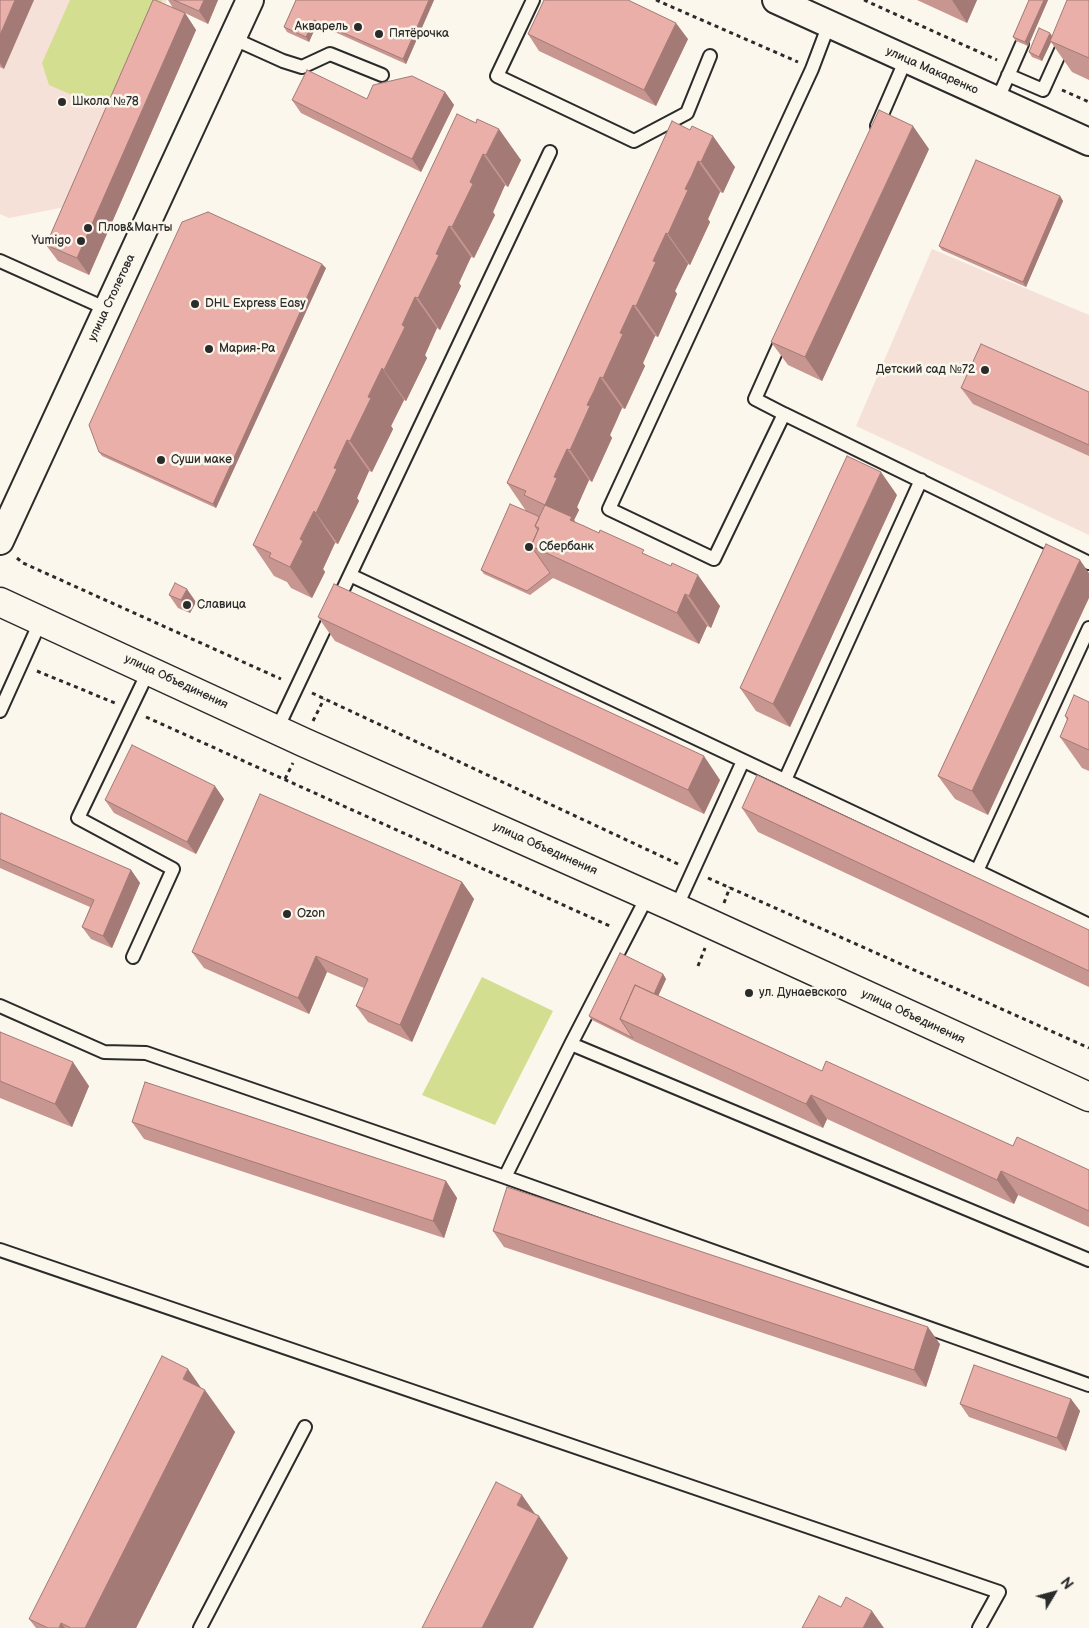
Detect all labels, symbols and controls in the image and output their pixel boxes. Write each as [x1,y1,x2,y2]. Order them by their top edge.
place label: Акварель [295,20,348,34]
marker: Акварель [352,21,364,33]
place label: Пятёрочка [389,27,449,41]
marker: Пятёрочка [373,28,385,40]
street label: улица Макаренко [884,44,980,98]
place label: Школа №78 [72,95,139,109]
marker: Школа №78 [56,96,68,108]
place label: Плов&Манты [98,221,172,235]
marker: Плов&Манты [82,222,94,234]
place label: Yumigo [31,234,71,248]
marker: Yumigo [75,235,87,247]
street label: улица Столетова [86,252,138,344]
place label: DHL Express Easy [205,297,306,311]
marker: DHL Express Easy [189,298,201,310]
place label: Мария-Ра [219,342,275,356]
marker: Мария-Ра [203,343,215,355]
place label: Детский сад №72 [876,363,975,377]
marker: Детский сад №72 [979,364,991,376]
place label: Суши маке [171,453,232,467]
marker: Суши маке [155,454,167,466]
place label: Сбербанк [539,540,594,554]
marker: Сбербанк [523,541,535,553]
place label: Славица [197,598,246,612]
marker: Славица [181,599,193,611]
street label: улица Объединения [122,652,230,712]
street label: улица Объединения [491,820,599,878]
place label: Ozon [297,907,325,921]
marker: Ozon [281,908,293,920]
place label: ул. Дунаевского [759,986,847,1000]
marker: ул. Дунаевского [743,987,755,999]
street label: улица Объединения [859,987,967,1047]
north arrow [1029,1568,1079,1618]
text: N [1056,1574,1076,1593]

